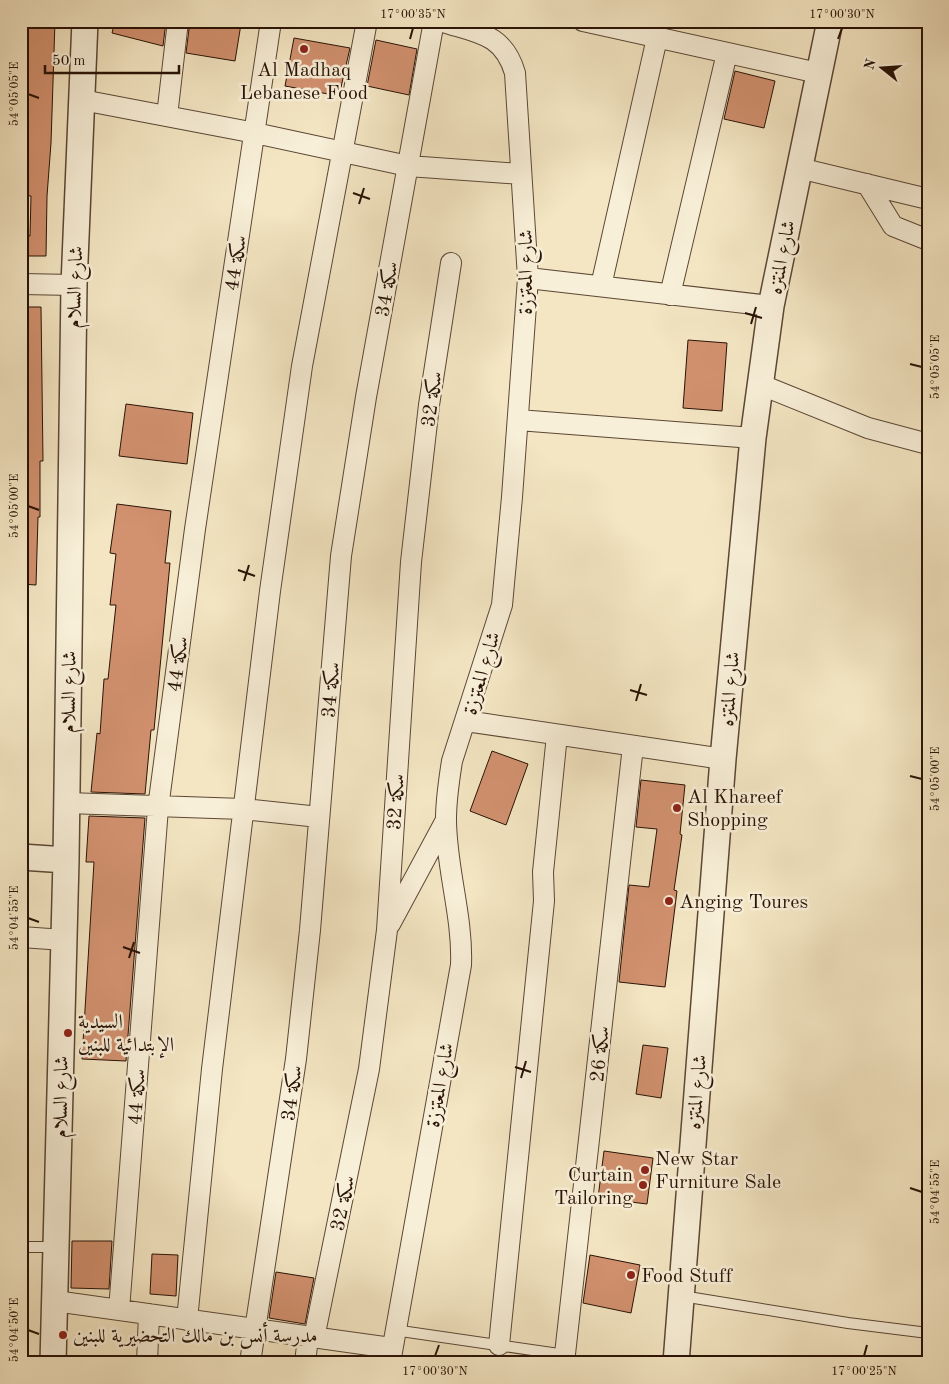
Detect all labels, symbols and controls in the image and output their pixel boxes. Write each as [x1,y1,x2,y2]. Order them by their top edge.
text: 17°00'35"N [380,8,446,21]
text: 17°00'30"N [809,9,875,21]
scale bar [45,42,179,74]
north arrow [856,42,906,92]
marker: Al Madhaq Lebanese Food [298,43,310,55]
text: 50 m [52,54,86,69]
text: N [862,57,879,72]
place label: Al Madhaq Lebanese Food [240,61,368,104]
text: 54°05'05"E [8,62,21,126]
street label: شارع المنتزه [766,219,806,297]
street label: شارع المعتززة [517,229,543,315]
street label: سكة 44 [221,234,251,293]
street label: شارع السلام [65,246,93,329]
street label: سكة 34 [371,260,403,319]
text: 54°05'05"E [929,335,942,399]
street label: سكة 32 [417,370,447,428]
text: 54°05'00"E [8,474,21,538]
street label: شارع المعتززة [461,630,511,719]
street label: سكة 44 [163,635,193,693]
street label: شارع السلام [59,651,87,734]
street label: شارع المنتزه [718,651,750,728]
street label: سكة 34 [318,661,344,719]
text: 54°05'00"E [929,747,942,811]
street label: سكة 32 [383,773,409,831]
place label: Al Khareef Shopping [687,788,784,831]
marker: Al Khareef Shopping [671,802,683,814]
text: 54°04'55"E [8,886,21,950]
place label: Anging Toures [679,893,808,913]
marker: Anging Toures [663,895,675,907]
place label: السيدية الإبتدائية للبنين [78,1013,174,1059]
street label: سكة 26 [586,1025,614,1083]
marker: السيدية الإبتدائية للبنين [62,1027,74,1039]
street label: شارع المعتززة [424,1042,464,1130]
street label: شارع المنتزه [685,1054,717,1131]
street label: شارع السلام [51,1056,79,1139]
street label: سكة 34 [277,1064,307,1122]
street label: سكة 44 [124,1068,150,1126]
place label: New Star Furniture Sale [655,1150,781,1193]
text: 54°04'55"E [929,1160,942,1224]
marker: New Star Furniture Sale [639,1164,651,1176]
place label: Curtain Tailoring [554,1166,633,1209]
street label: سكة 32 [326,1173,360,1233]
marker: Curtain Tailoring [637,1179,649,1191]
place label: Food Stuff [641,1267,734,1287]
marker: Food Stuff [625,1269,637,1281]
text: 54°04'50"E [8,1298,21,1362]
place label: مدرسة أنس بن مالك التحضيرية للبنين [73,1321,317,1349]
marker: مدرسة أنس بن مالك التحضيرية للبنين [57,1329,69,1341]
text: 17°00'25"N [831,1365,897,1378]
text: 17°00'30"N [402,1366,468,1378]

